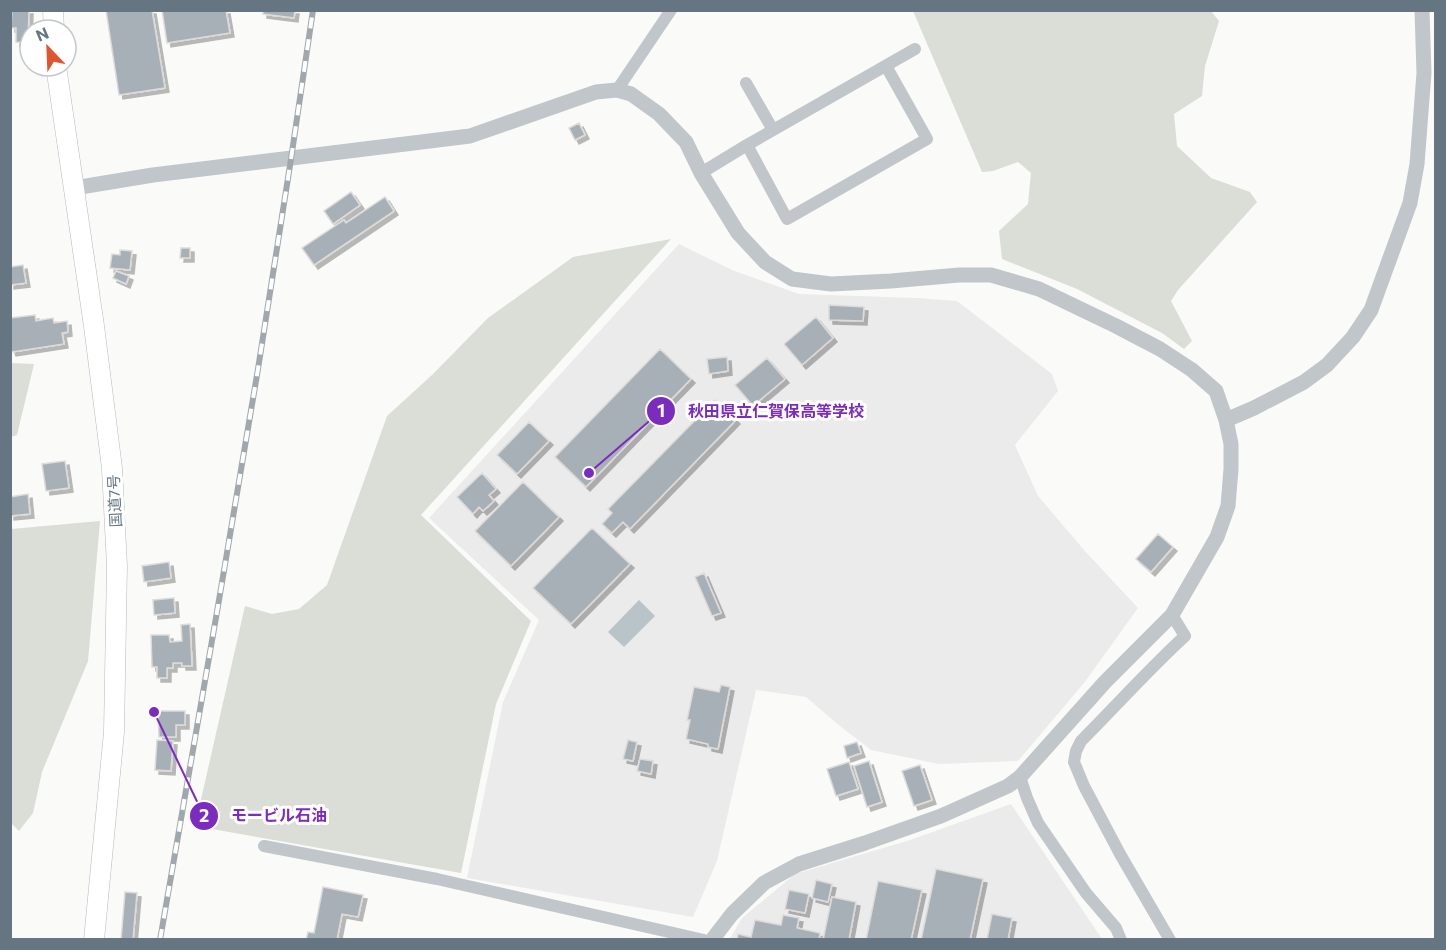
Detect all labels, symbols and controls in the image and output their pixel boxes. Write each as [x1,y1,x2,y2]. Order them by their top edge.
north arrow [18,18,78,78]
text: N [33,23,51,45]
callout: 秋田県立仁賀保高等学校 [646,394,876,428]
text: 1 [657,399,665,421]
text: 秋田県立仁賀保高等学校 [688,401,864,420]
street label: 国道7号 [104,474,124,528]
callout: モービル石油 [189,799,339,833]
text: 2 [199,804,209,826]
text: モービル石油 [231,805,327,824]

